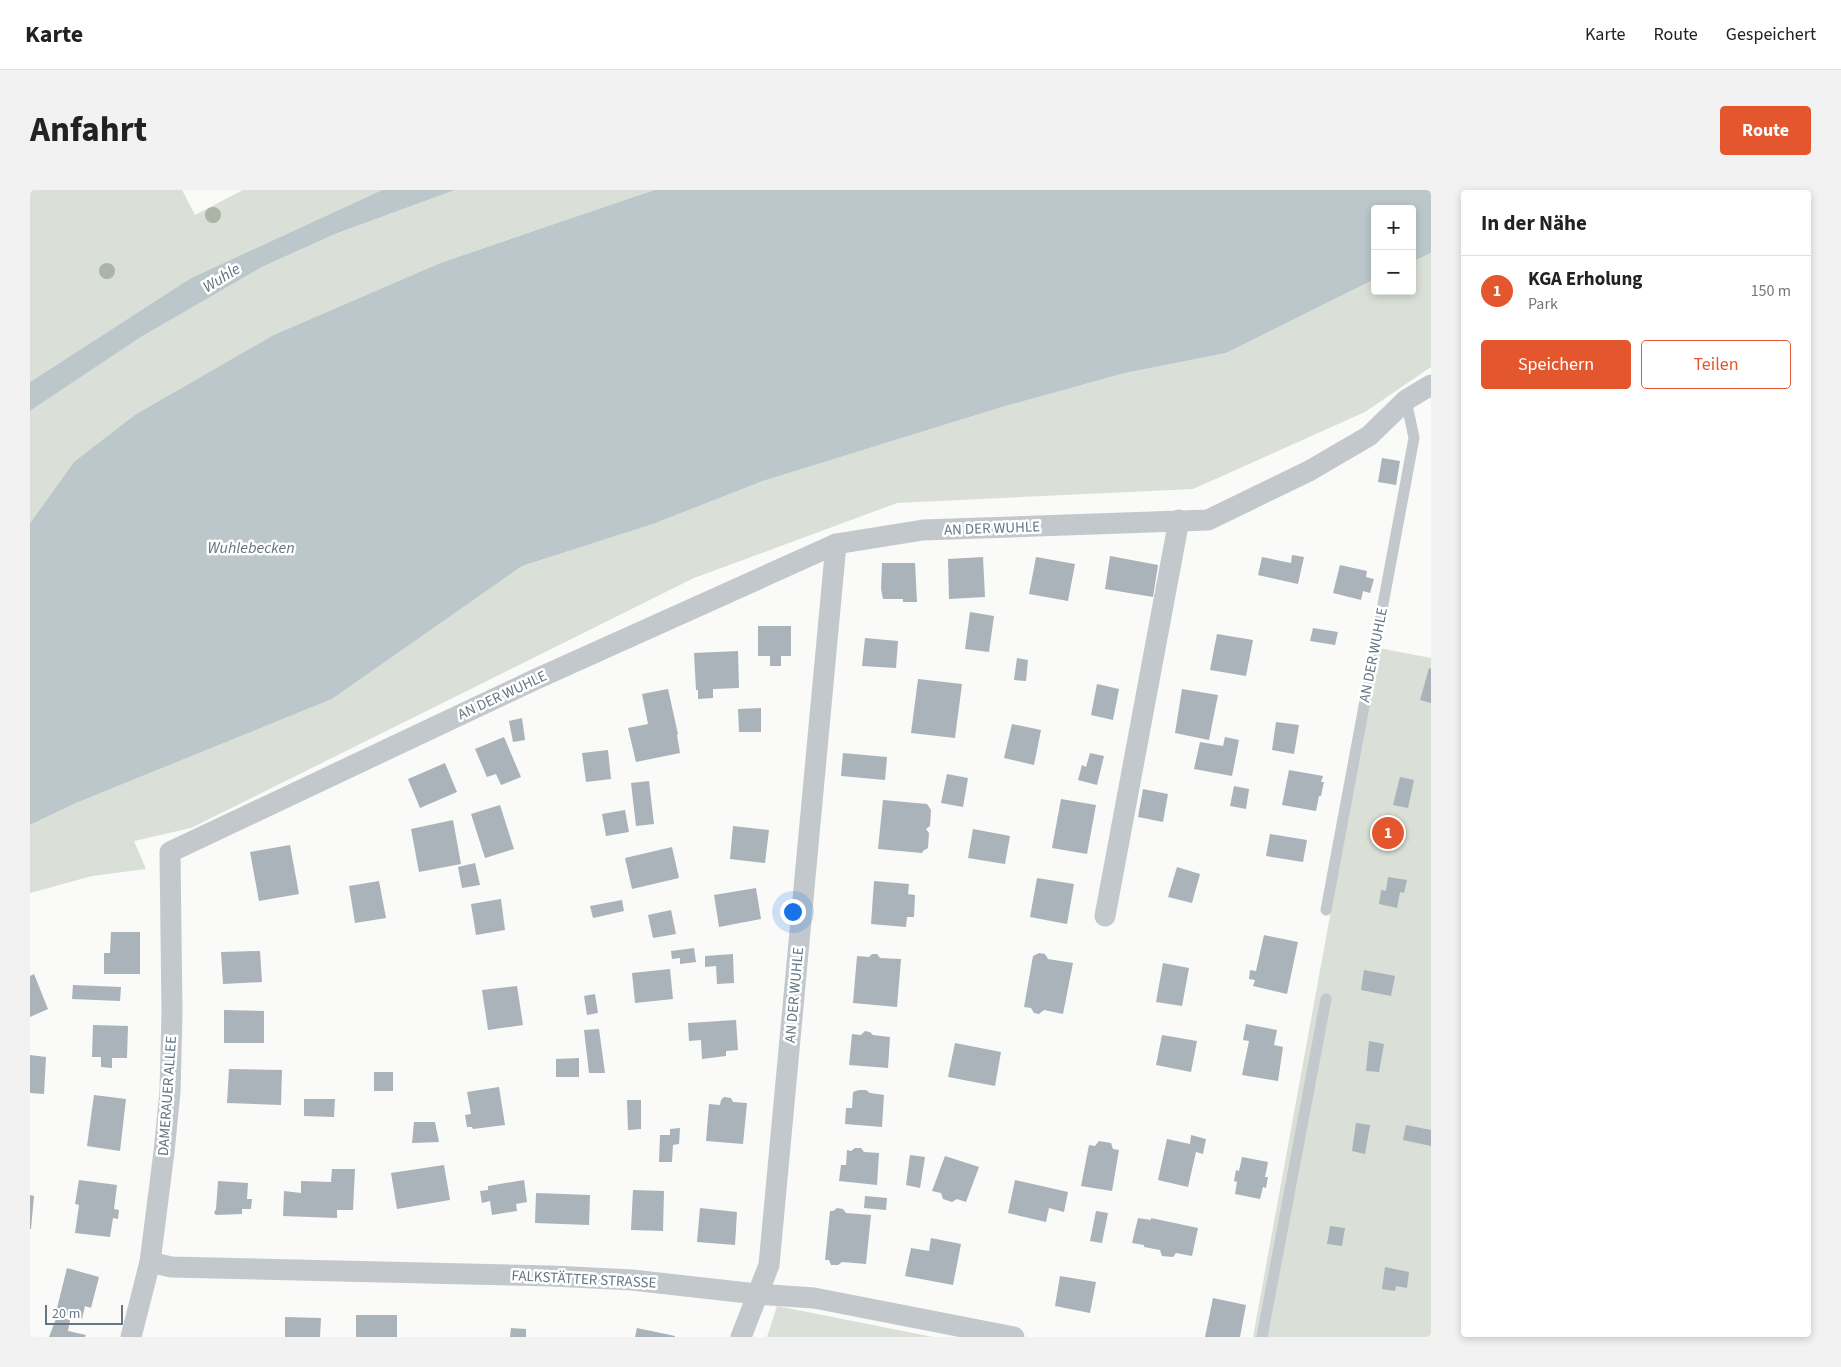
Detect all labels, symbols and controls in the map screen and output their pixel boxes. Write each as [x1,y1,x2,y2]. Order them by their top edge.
text: Karte [25,17,83,52]
text: Karte [1585,22,1625,47]
text: Route [1653,22,1698,47]
text: Gespeichert [1726,22,1816,47]
text: Anfahrt [30,105,147,155]
button: Route [1720,106,1811,155]
map controls [1371,205,1416,295]
button: + [1371,205,1416,250]
text: In der Nähe [1481,208,1587,238]
button: − [1371,250,1416,295]
water label: Wuhle [199,258,245,298]
text: KGA Erholung [1528,266,1642,293]
text: 1 [1493,280,1501,302]
text: 150 m [1751,280,1791,302]
text: Park [1528,293,1558,315]
button: Speichern [1481,340,1631,389]
button: Teilen [1641,340,1791,389]
street label: AN DER WUHLE [944,516,1040,541]
water label: Wuhlebecken [207,537,295,559]
street label: AN DER WUHLE [1354,606,1393,704]
street label: AN DER WUHLE [454,666,550,725]
pin: 1 [1372,814,1404,852]
your location [780,899,806,925]
street label: AN DER WUHLE [780,946,809,1044]
street label: DAMERAUER ALLEE [153,1035,182,1157]
street label: FALKSTÄTTER STRASSE [511,1265,657,1294]
scale bar [45,1302,122,1325]
text: 20 m [52,1304,80,1324]

